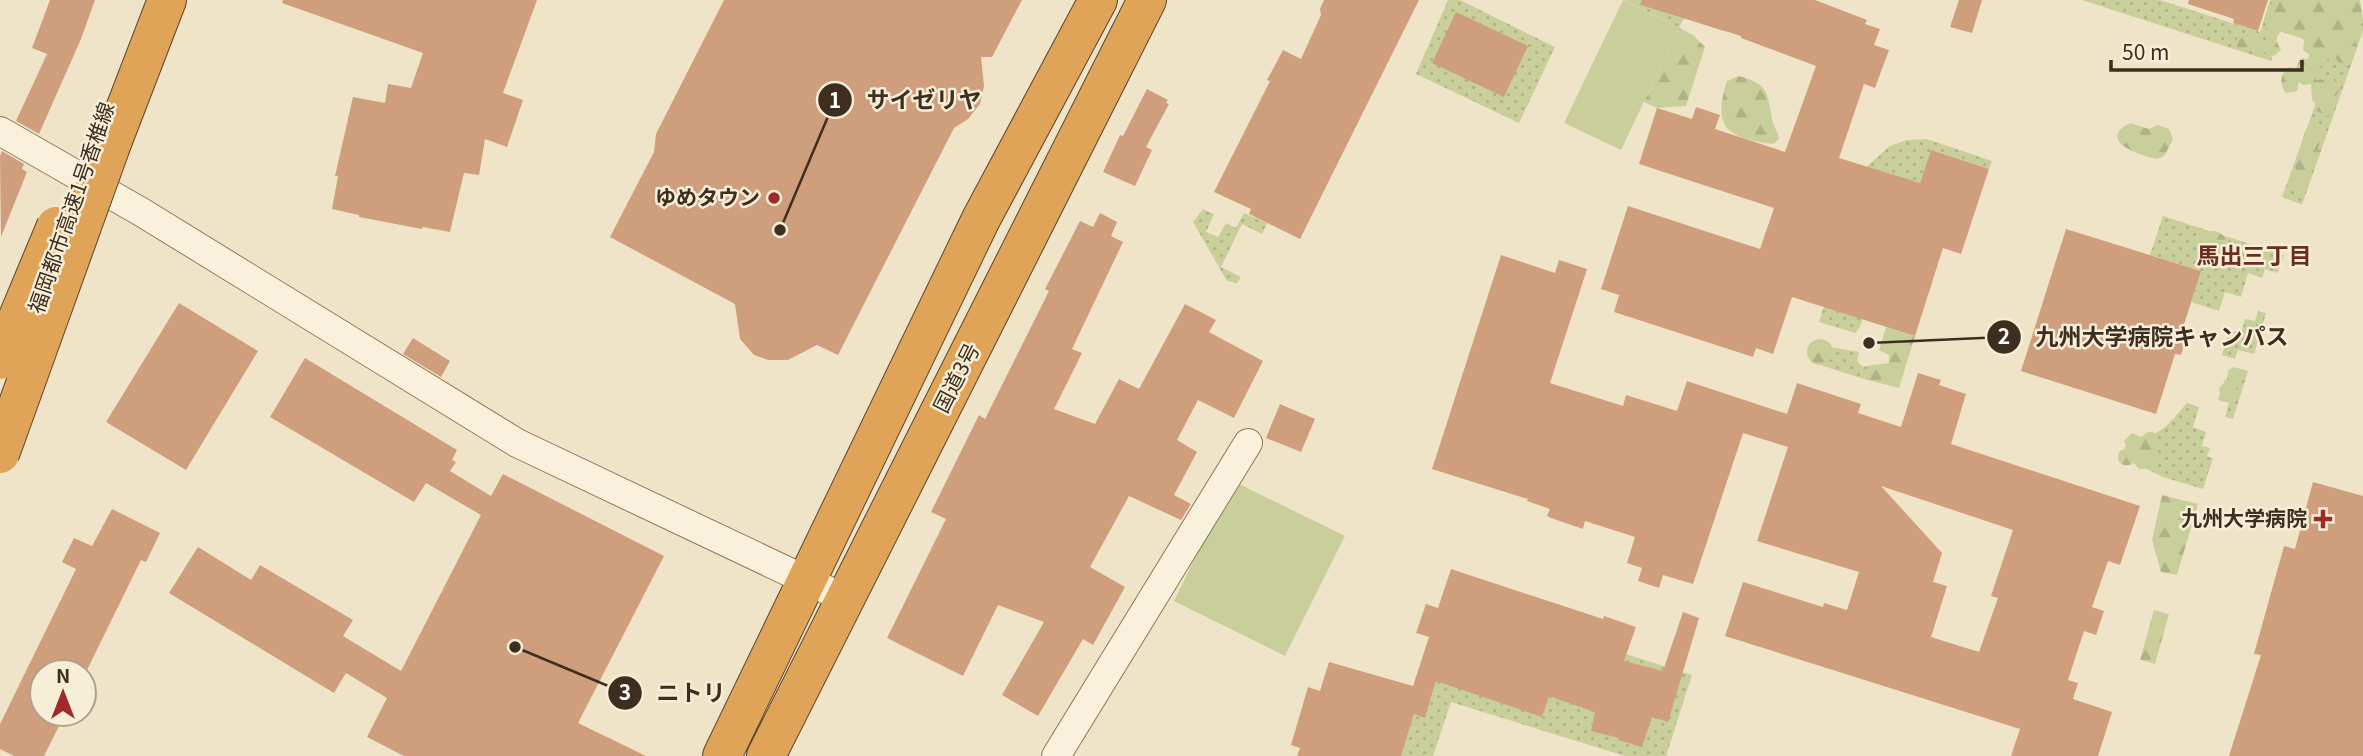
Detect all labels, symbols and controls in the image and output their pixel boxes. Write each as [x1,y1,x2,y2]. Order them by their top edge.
scale bar [2111,28,2302,72]
text: 50 m [2122,36,2169,66]
callout: サイゼリヤ [817,78,995,122]
text: サイゼリヤ [867,81,982,115]
text: 1 [829,84,841,114]
street label: 福岡都市高速1号香椎線 [20,98,120,317]
place label: ゆめタウン [655,181,760,211]
marker: ゆめタウン [766,190,782,206]
district label: 馬出三丁目 [2197,237,2312,271]
callout: 九州大学病院キャンパス [1986,315,2302,359]
text: 九州大学病院キャンパス [2036,318,2289,352]
text: 2 [1998,320,2010,350]
street label: 国道3号 [925,337,986,417]
place label: 九州大学病院 [2181,502,2307,532]
marker: 九州大学病院 [2313,509,2333,529]
north arrow [28,658,98,728]
text: N [56,661,70,688]
callout: ニトリ [608,671,740,715]
text: ニトリ [657,674,726,708]
text: 3 [619,676,631,706]

